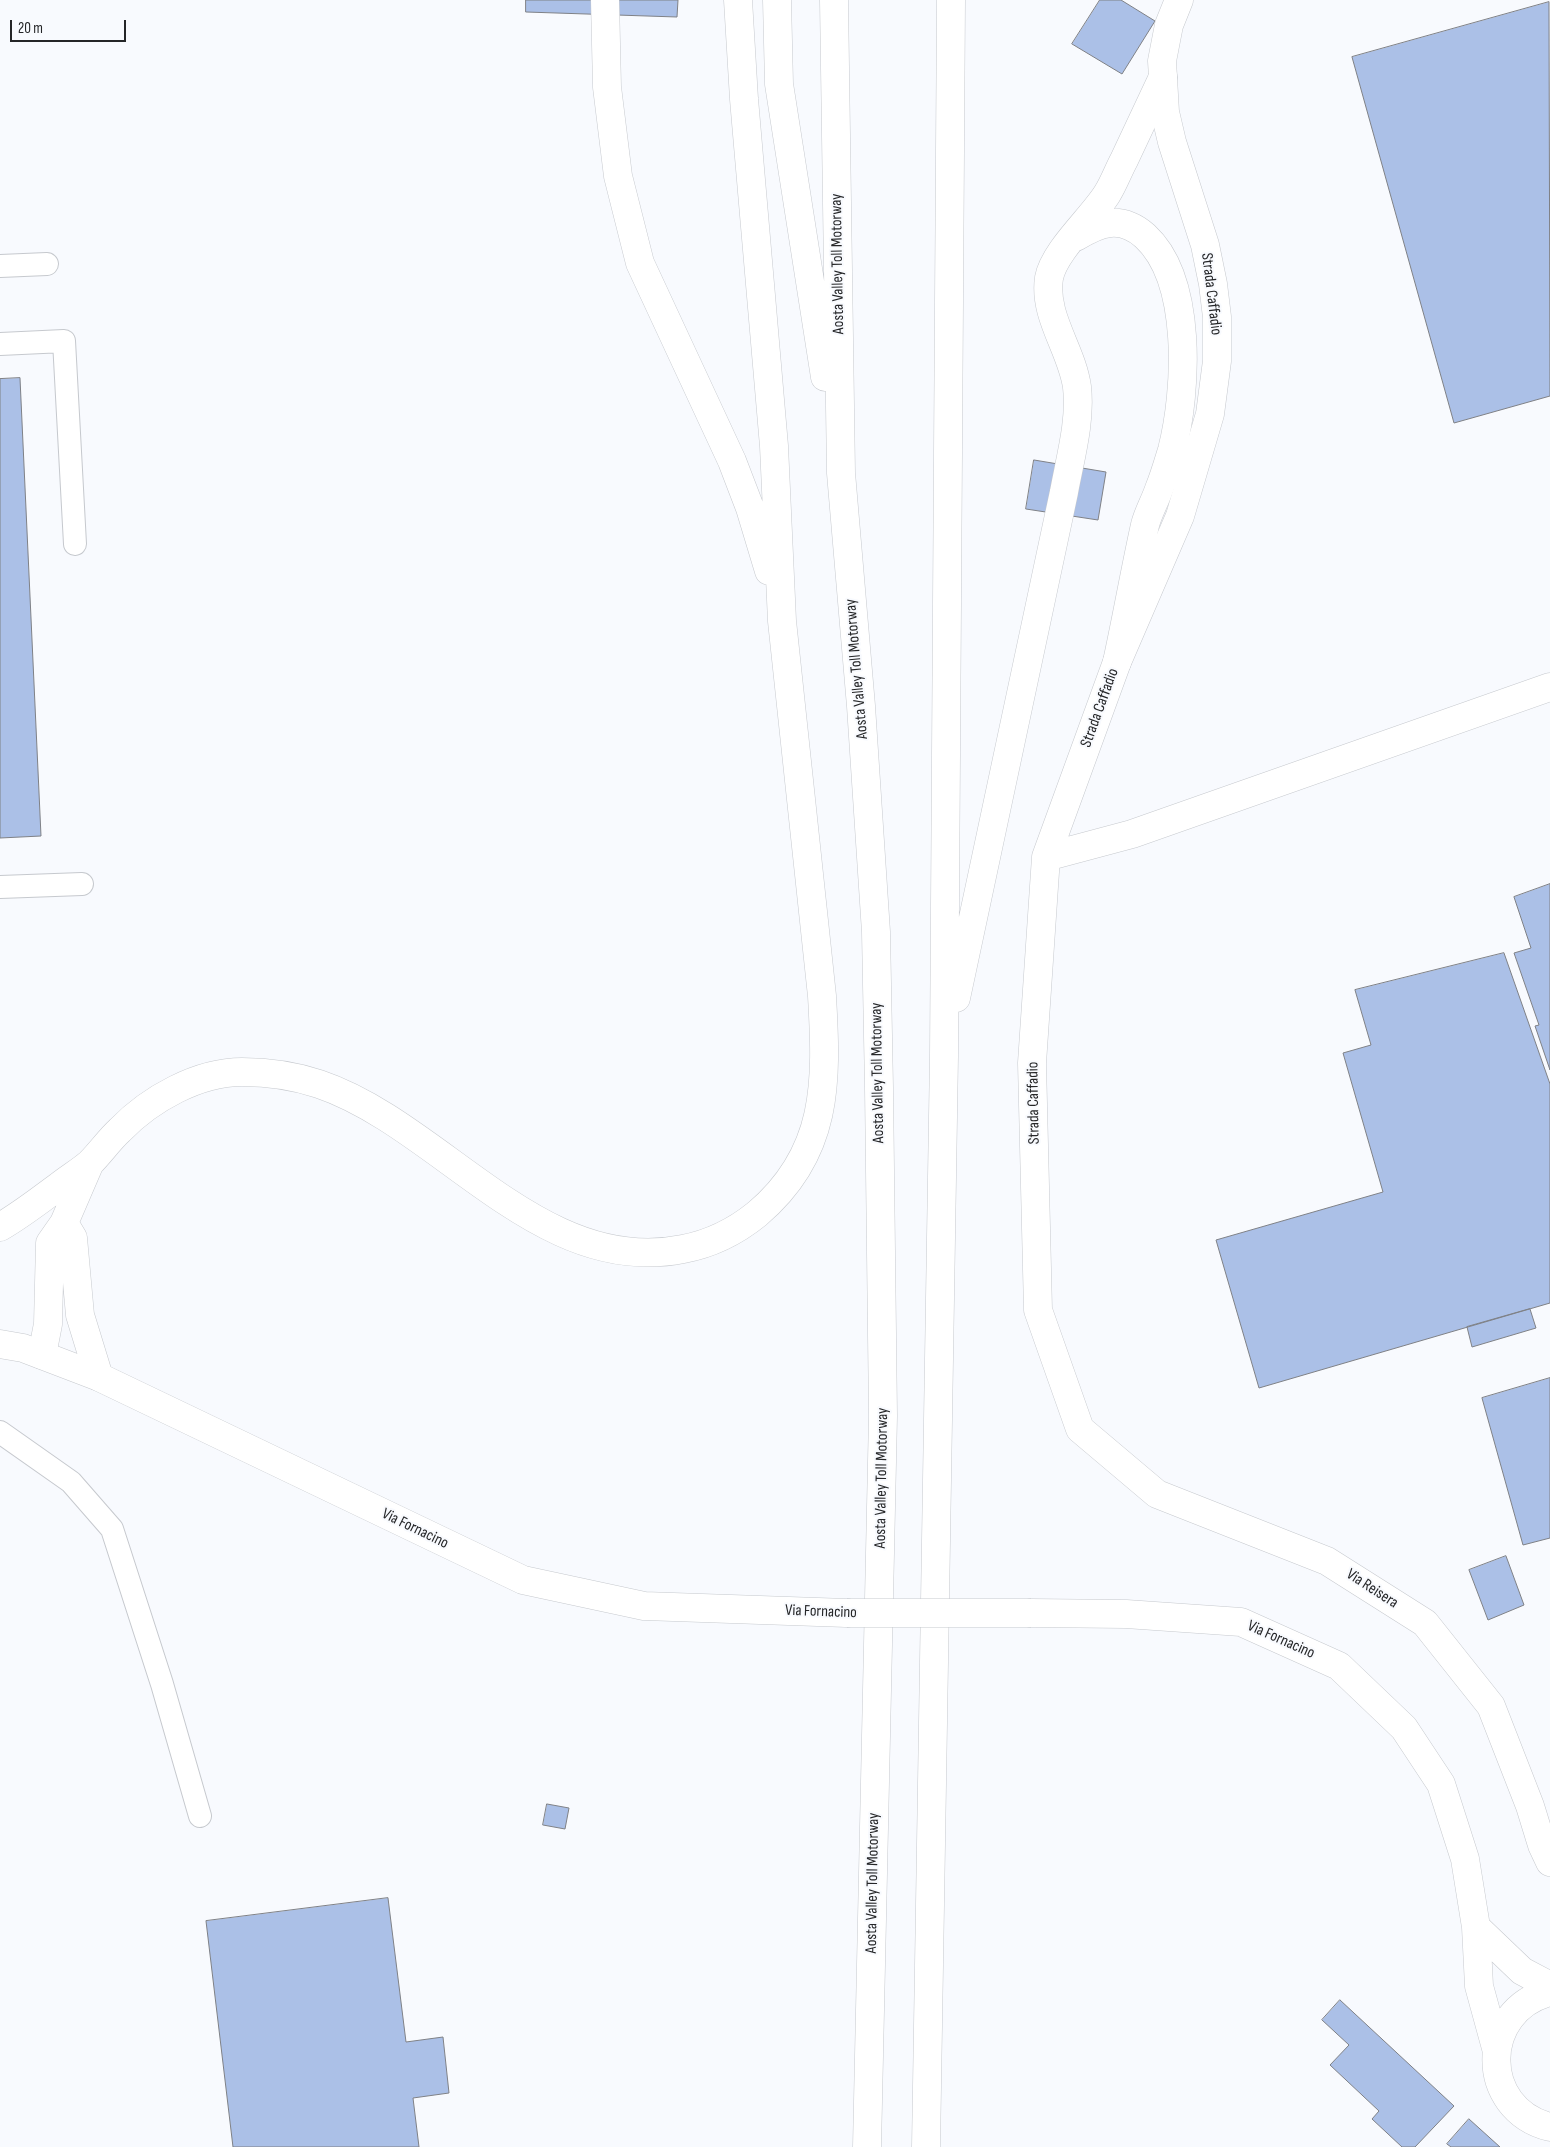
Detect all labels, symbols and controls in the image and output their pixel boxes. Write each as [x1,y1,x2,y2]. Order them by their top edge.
scale bar [12,10,129,42]
text: 20 m [18,19,43,38]
street label: Aosta Valley Toll Motorway [827,193,849,335]
street label: Strada Caffadio [1196,252,1226,336]
street label: Aosta Valley Toll Motorway [841,598,873,740]
street label: Strada Caffadio [1077,666,1123,750]
street label: Aosta Valley Toll Motorway [867,1002,889,1144]
street label: Strada Caffadio [1024,1061,1044,1145]
street label: Aosta Valley Toll Motorway [871,1407,893,1549]
street label: Via Fornacino [379,1505,451,1553]
street label: Via Reisera [1342,1565,1402,1613]
street label: Via Fornacino [785,1601,857,1623]
street label: Via Fornacino [1244,1617,1318,1663]
street label: Aosta Valley Toll Motorway [862,1812,884,1954]

